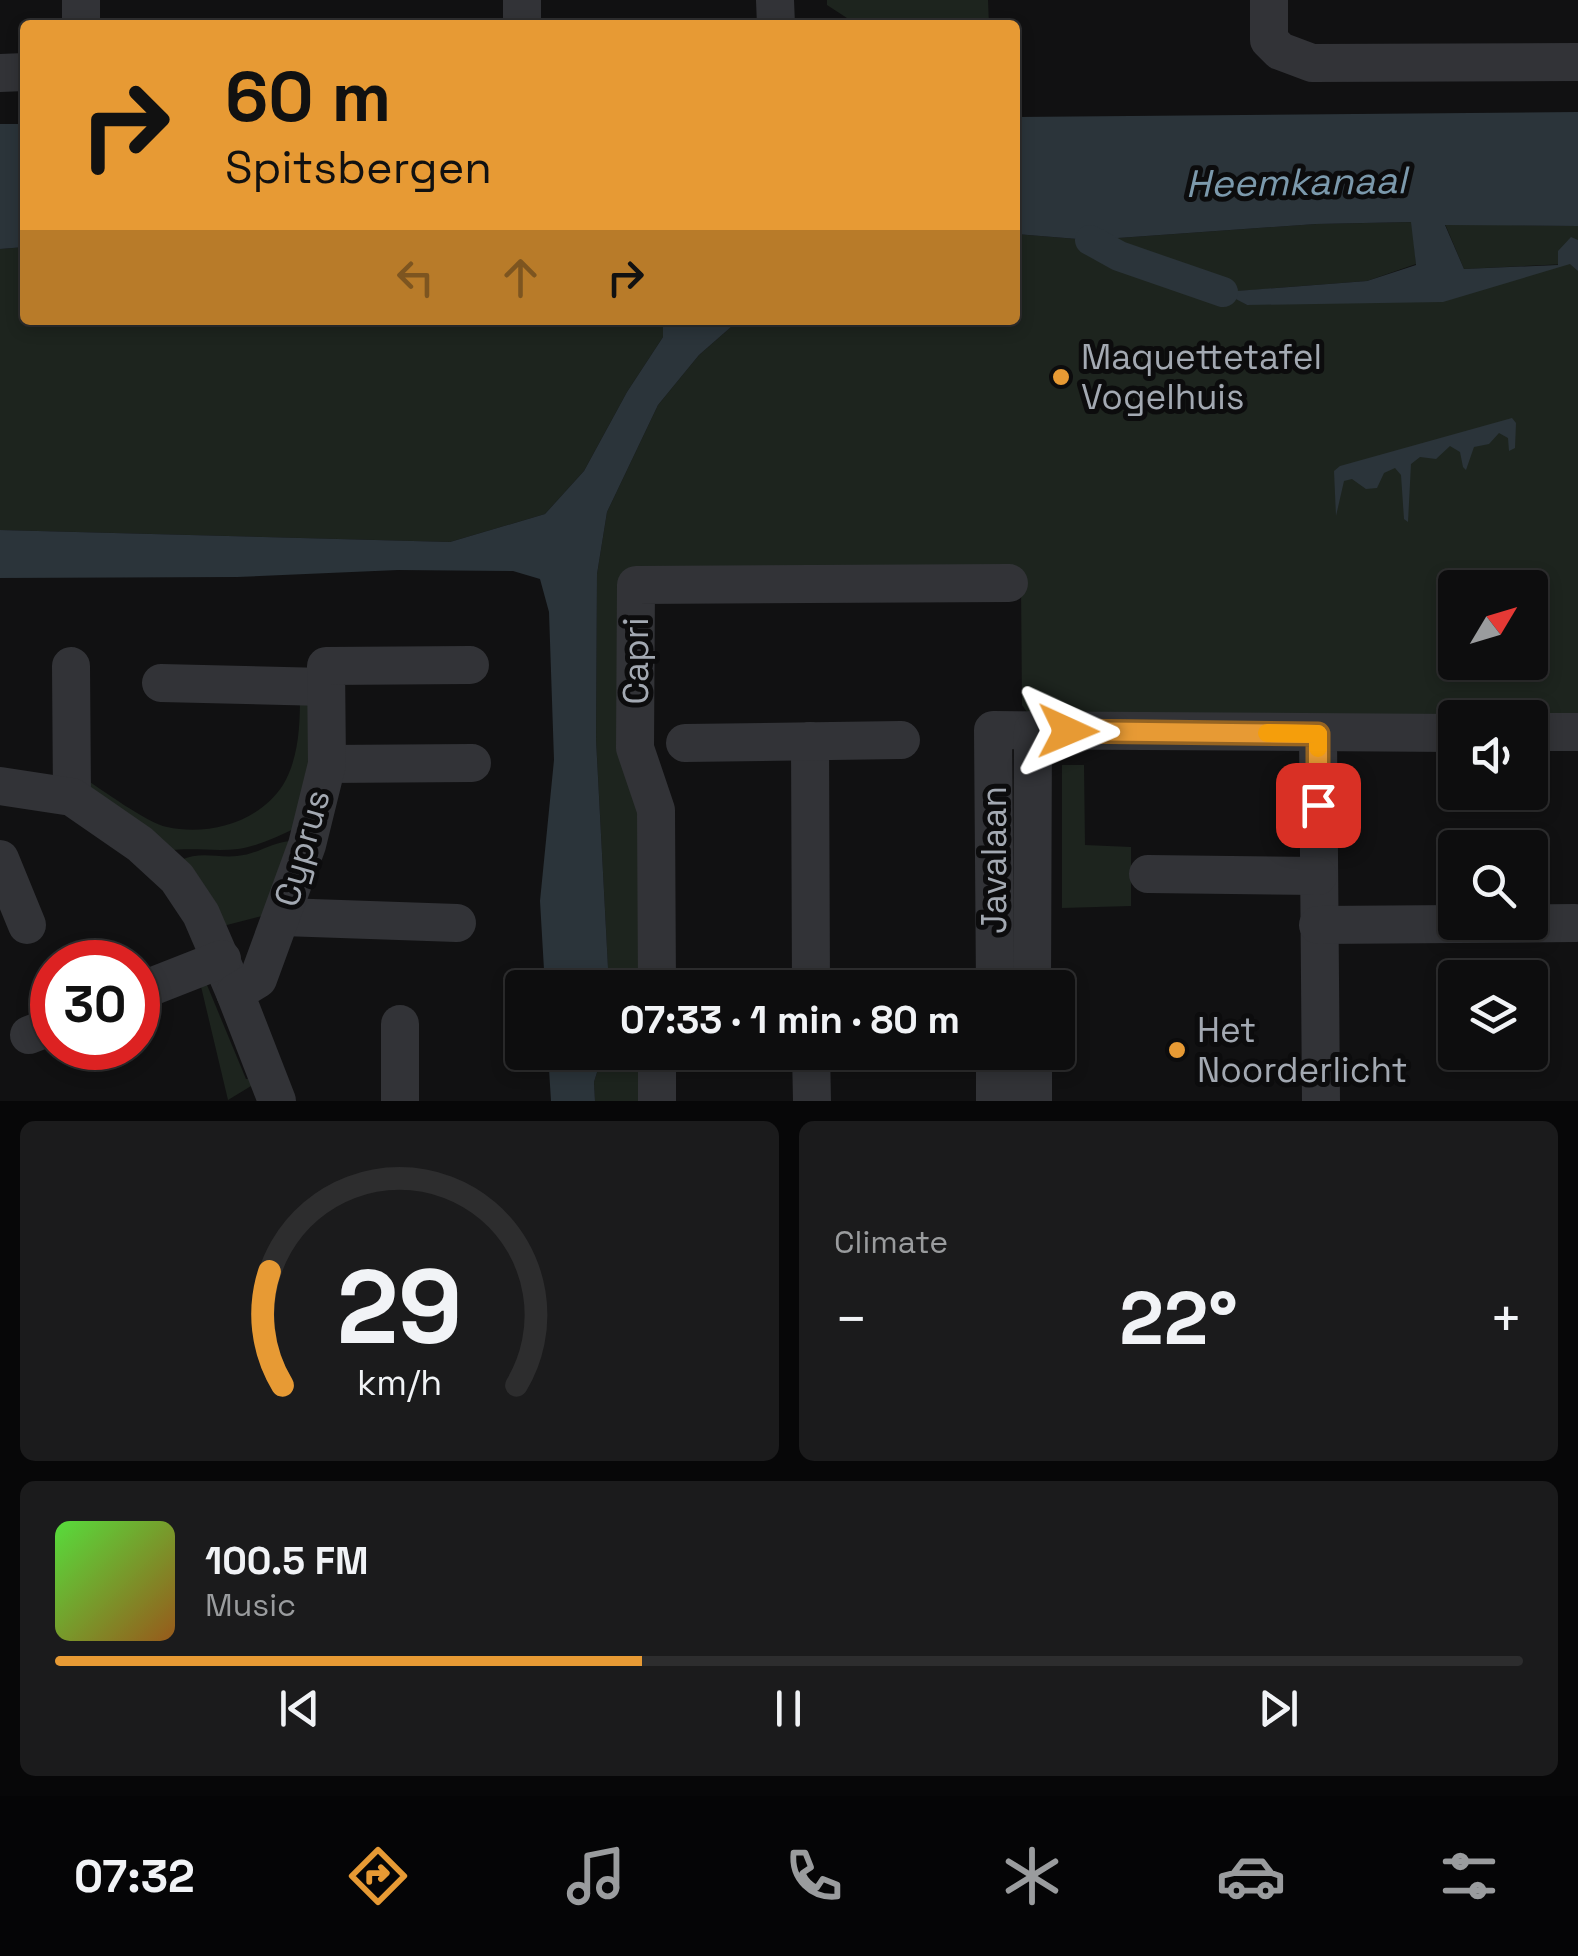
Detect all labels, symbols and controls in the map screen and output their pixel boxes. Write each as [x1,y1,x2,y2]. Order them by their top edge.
text: 60 m [225,52,391,141]
icon: right [60,60,190,190]
text: Spitsbergen [225,139,492,196]
water label: Heemkanaal [1185,156,1410,208]
icon: left [388,250,443,305]
icon: ahead [493,250,548,305]
icon: right [598,250,653,305]
place label: Maquettetafel Vogelhuis [1081,335,1322,419]
marker: Maquettetafel Vogelhuis [1050,366,1072,388]
north arrow [1438,570,1548,680]
map controls [1438,570,1548,1070]
street label: Capri [614,618,658,704]
position arrow [1016,679,1120,783]
button: sound [1438,700,1548,810]
pin [1276,763,1361,848]
icon: arrive [1291,778,1346,833]
street label: Cyprus [264,785,340,911]
street label: Javalaan [972,786,1016,934]
button: search [1438,830,1548,940]
speed limit sign: 30 [30,940,160,1070]
button: layers [1438,960,1548,1070]
text: 07:33 · 1 min · 80 m [620,996,960,1044]
place label: Het Noorderlicht [1197,1008,1408,1092]
marker: Het Noorderlicht [1166,1039,1188,1061]
text: Climate [834,1222,948,1262]
text: 29 [337,1241,462,1373]
text: 22° [1119,1270,1238,1366]
text: − [834,1284,868,1354]
text: + [1489,1284,1523,1354]
text: km/h [357,1360,442,1405]
text: 100.5 FM [205,1537,369,1585]
text: Music [205,1585,296,1625]
icon: previous [272,1681,327,1736]
icon: pause [761,1681,816,1736]
icon: next [1251,1681,1306,1736]
icon: directions [343,1841,413,1911]
icon: music [561,1841,631,1911]
icon: phone [779,1841,849,1911]
icon: climate [997,1841,1067,1911]
icon: car [1216,1841,1286,1911]
icon: filters [1434,1841,1504,1911]
text: 07:32 [74,1848,195,1905]

